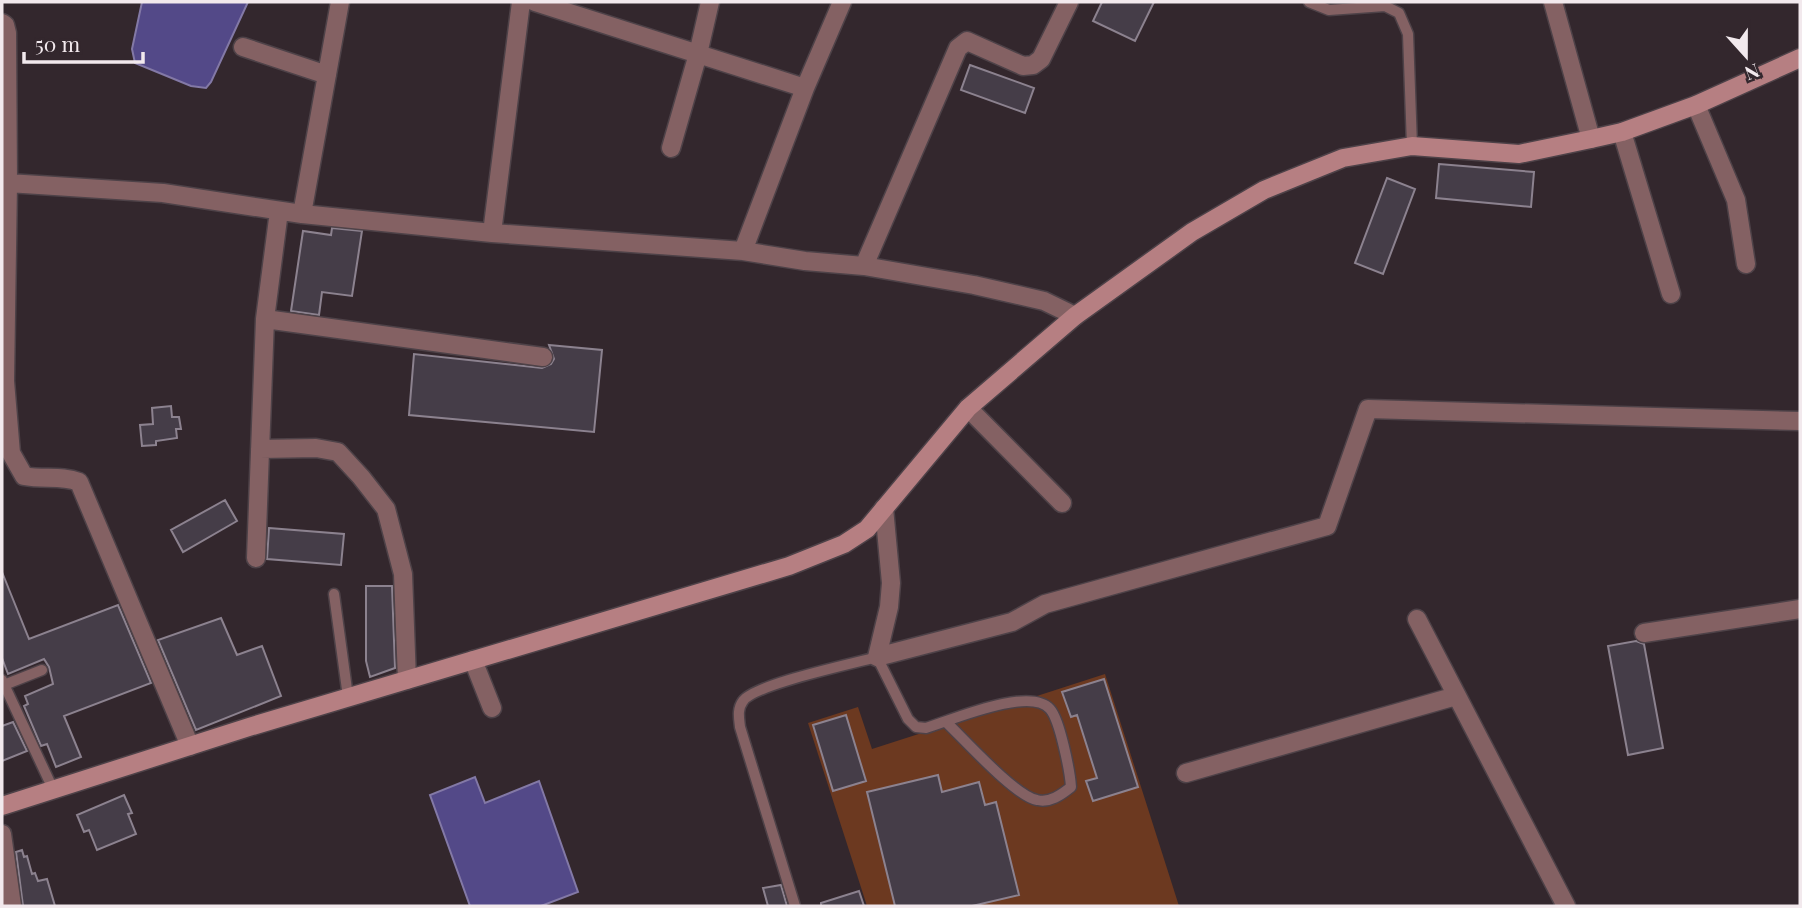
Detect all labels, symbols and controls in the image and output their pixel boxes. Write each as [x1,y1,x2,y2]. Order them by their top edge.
scale bar [24,21,144,65]
north arrow [1711,21,1781,91]
text: 50 m [35,29,81,57]
text: N [1741,58,1764,87]

